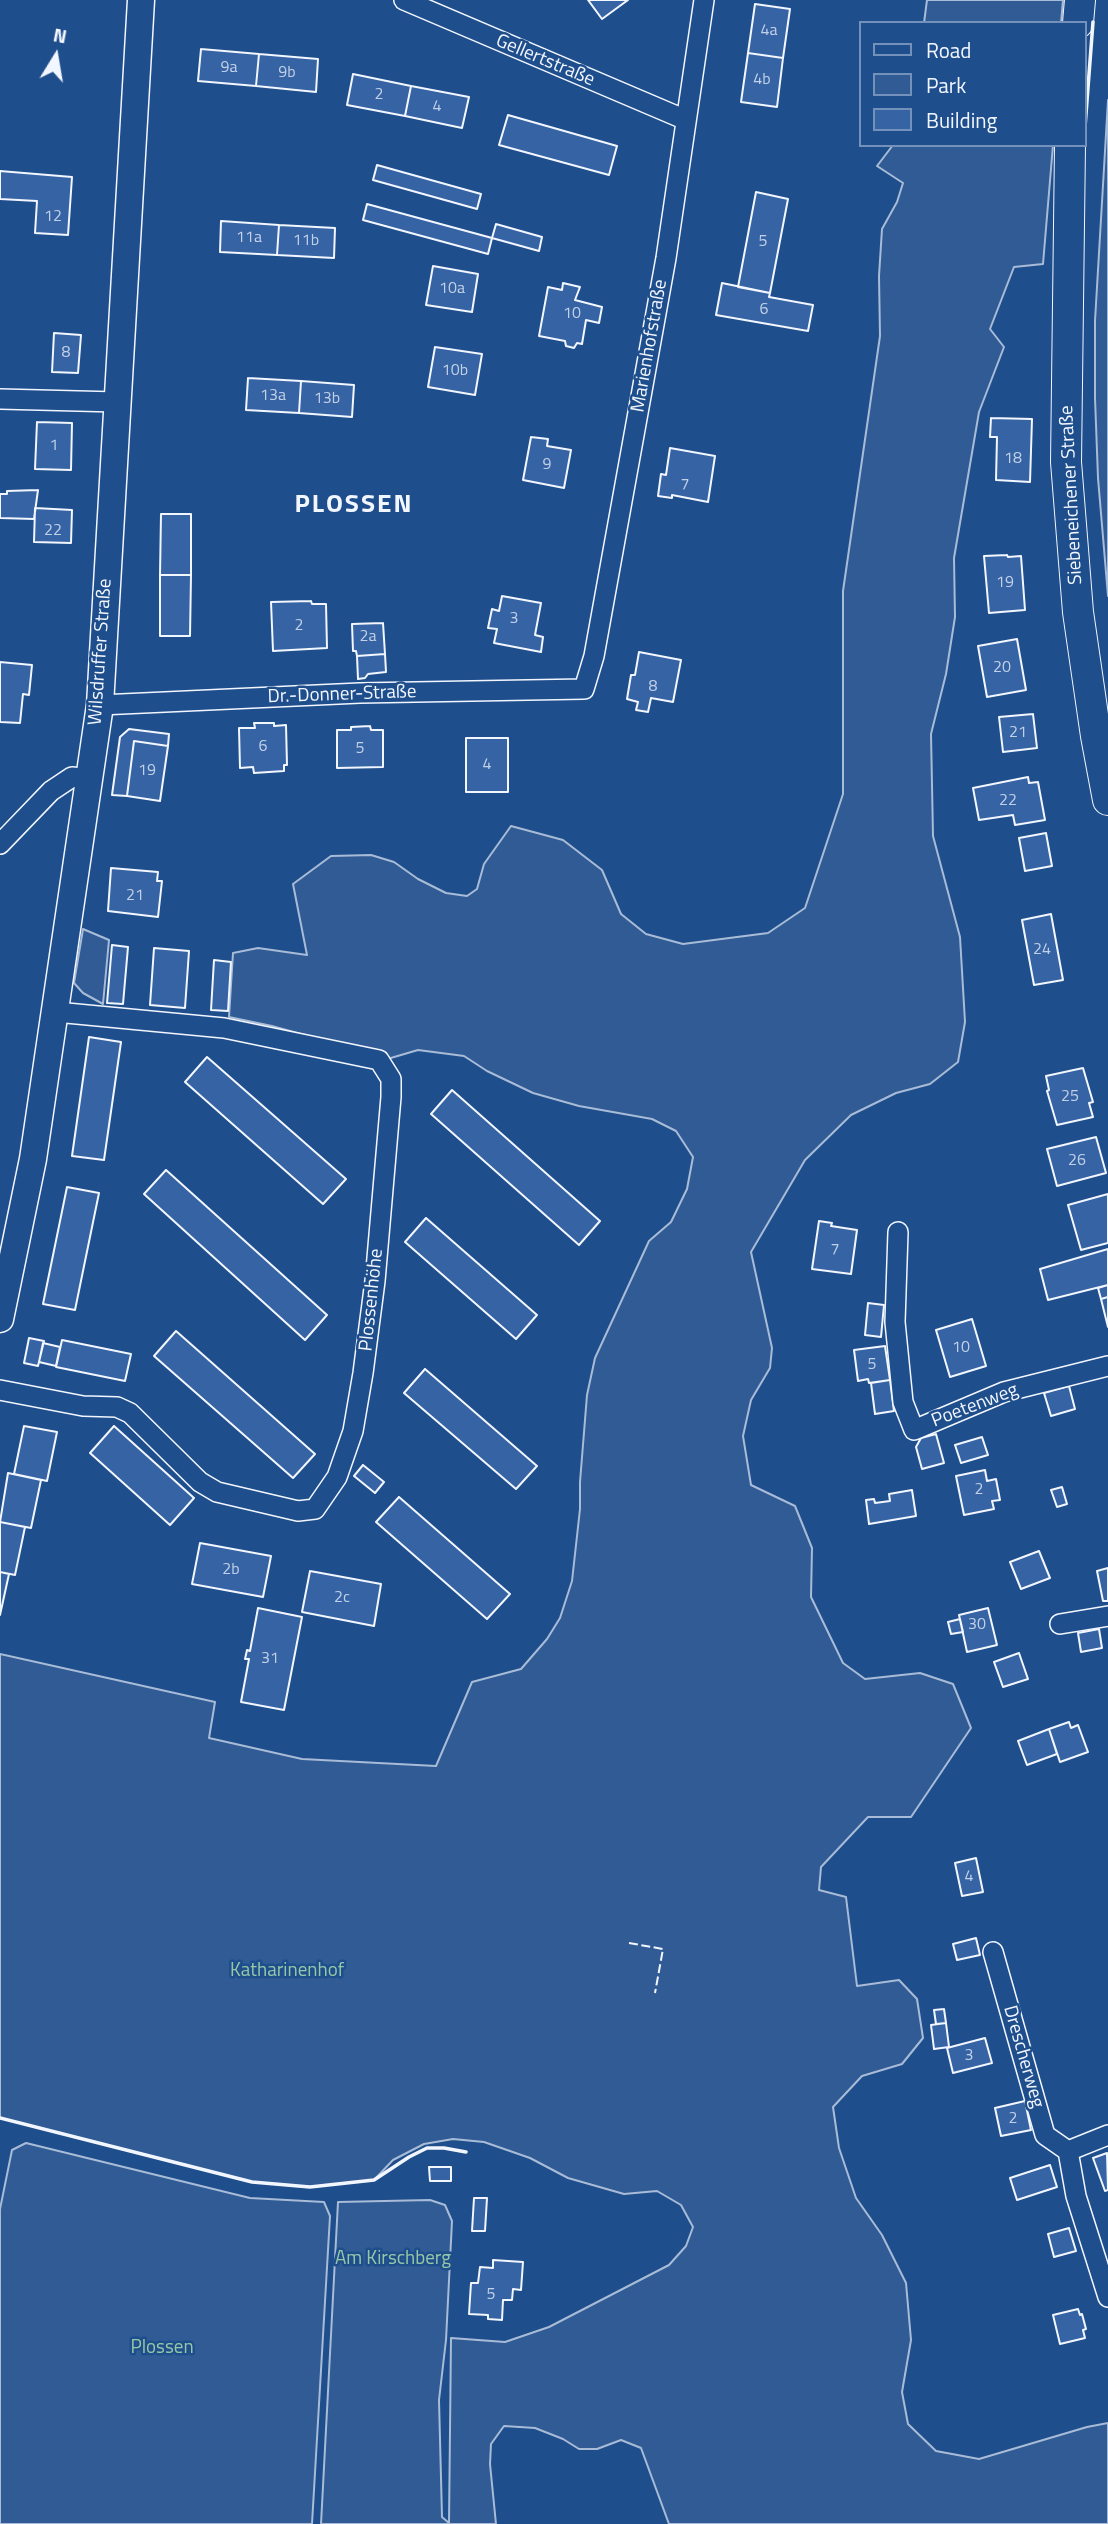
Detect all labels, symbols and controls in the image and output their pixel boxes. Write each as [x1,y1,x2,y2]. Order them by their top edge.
text: N [51,19,69,50]
north arrow [21,21,91,91]
house number: 4a [761,21,777,41]
legend [860,21,1087,147]
street label: Gellertstraße [492,30,598,92]
text: Road [926,34,971,66]
house number: 9a [221,58,237,78]
house number: 9b [278,63,296,83]
text: Park [926,69,966,101]
house number: 4b [753,70,771,90]
house number: 2 [375,85,383,105]
house number: 4 [433,97,441,117]
text: Building [926,104,997,136]
house number: 12 [44,207,62,227]
house number: 11a [236,228,262,248]
house number: 11b [293,231,319,251]
house number: 5 [759,232,767,252]
street label: Marienhofstraße [627,278,673,414]
house number: 10a [439,279,465,299]
house number: 6 [760,300,768,320]
house number: 10 [563,304,581,324]
house number: 8 [62,343,70,363]
house number: 10b [442,361,468,381]
house number: 13a [260,386,286,406]
house number: 13b [314,389,340,409]
street label: Siebeneichener Straße [1056,405,1088,585]
house number: 1 [50,436,58,456]
house number: 18 [1004,449,1022,469]
house number: 9 [543,455,551,475]
house number: 7 [681,475,689,495]
district label: PLOSSEN [295,490,413,522]
house number: 22 [44,521,62,541]
house number: 19 [996,573,1014,593]
street label: Wilsdruffer Straße [84,578,118,726]
house number: 3 [510,609,518,629]
house number: 2 [295,616,303,636]
house number: 2a [360,627,376,647]
house number: 20 [993,658,1011,678]
house number: 8 [649,677,657,697]
street label: Dr.-Donner-Straße [267,681,417,709]
house number: 21 [1009,723,1027,743]
house number: 6 [259,737,267,757]
house number: 5 [356,739,364,759]
house number: 4 [483,755,491,775]
house number: 19 [138,761,156,781]
house number: 22 [999,791,1017,811]
house number: 21 [126,886,144,906]
house number: 24 [1033,940,1051,960]
house number: 25 [1061,1087,1079,1107]
house number: 26 [1068,1151,1086,1171]
house number: 7 [831,1240,839,1260]
street label: Plossenhöhe [355,1247,389,1353]
house number: 10 [952,1338,970,1358]
house number: 5 [868,1355,876,1375]
street label: Poetenweg [928,1379,1022,1433]
house number: 2 [975,1480,983,1500]
house number: 2b [222,1560,240,1580]
house number: 2c [334,1588,350,1608]
house number: 30 [968,1615,986,1635]
house number: 31 [261,1649,279,1669]
house number: 4 [965,1867,973,1887]
park label: Katharinenhof [230,1960,344,1982]
street label: Drescherweg [998,2003,1048,2111]
house number: 3 [965,2046,973,2066]
house number: 2 [1009,2109,1017,2129]
park label: Am Kirschberg [335,2248,451,2270]
house number: 5 [487,2285,495,2305]
park label: Plossen [130,2337,194,2359]

